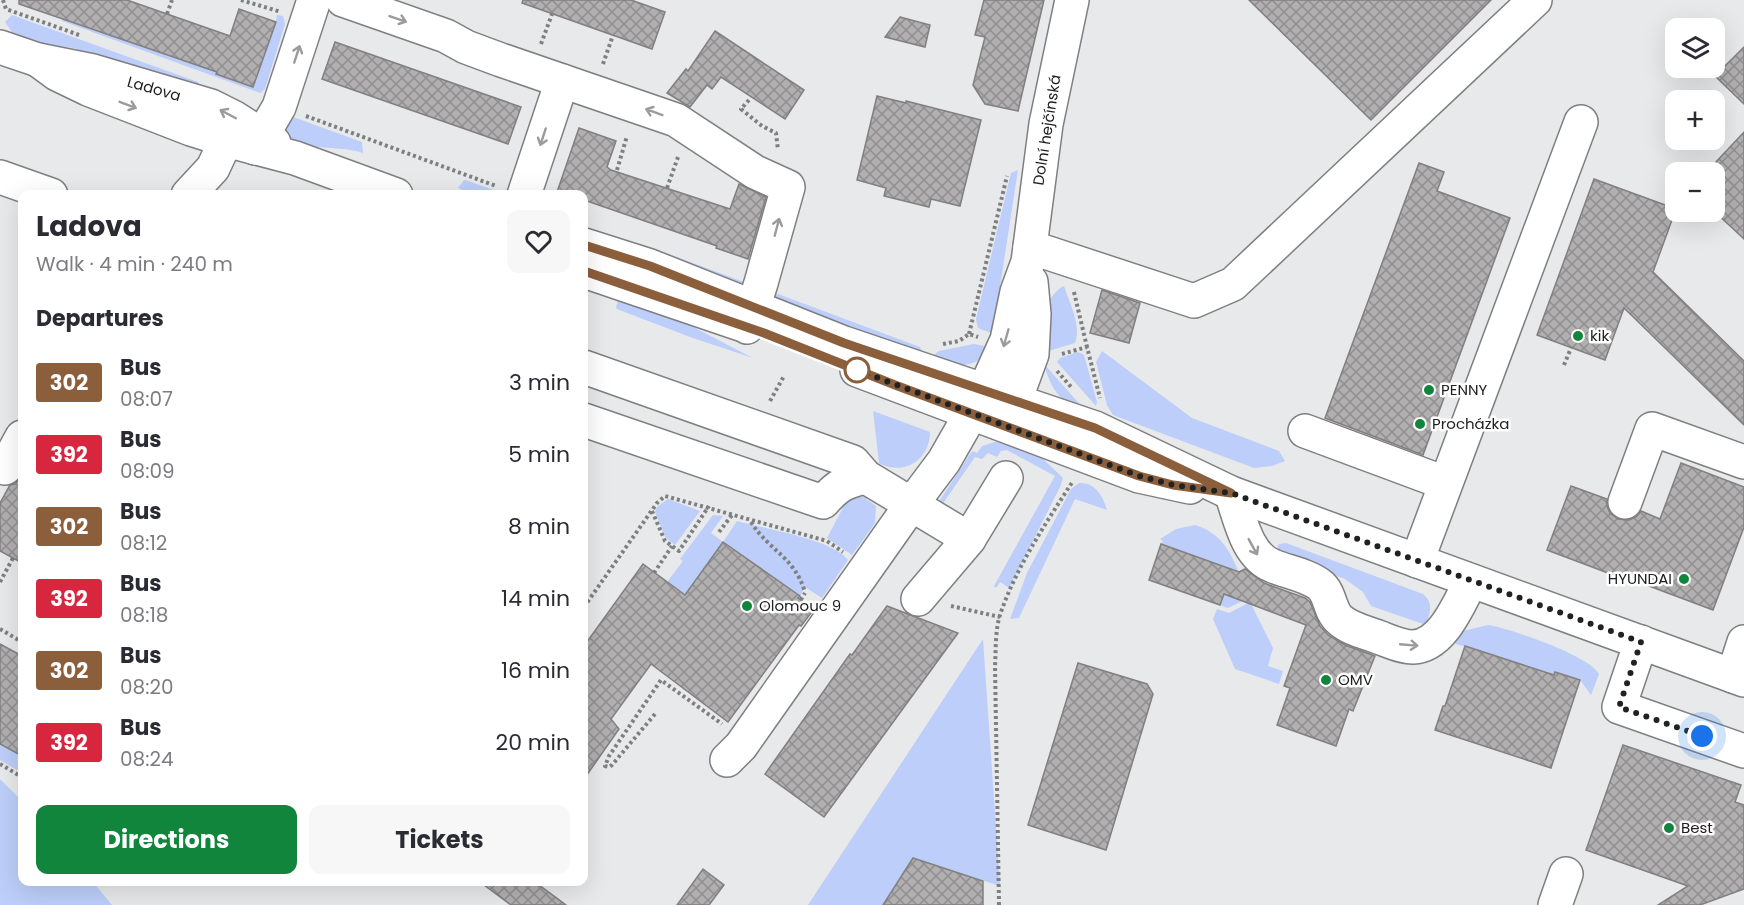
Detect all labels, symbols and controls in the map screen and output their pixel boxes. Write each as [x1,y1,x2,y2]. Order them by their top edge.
one-way arrow [388,15,407,26]
map controls [1665,18,1725,222]
button: layers [1665,18,1725,78]
one-way arrow [292,45,303,64]
street label: Ladova [125,71,183,106]
street label: Dolní hejčínská [1027,73,1066,187]
button: + [1665,90,1725,150]
one-way arrow [118,100,136,111]
one-way arrow [645,105,664,116]
one-way arrow [219,108,237,120]
one-way arrow [537,127,548,146]
button: − [1665,162,1725,222]
text: Ladova [36,207,142,246]
button: heart [507,210,570,273]
one-way arrow [772,218,783,237]
text: Walk · 4 min · 240 m [36,250,233,278]
text: Departures [36,303,164,334]
place label: kik [1590,325,1609,346]
one-way arrow [1000,328,1012,347]
marker: kik [1571,329,1585,343]
text: Bus [120,352,162,383]
unlabelled marker [844,357,870,383]
text: 3 min [509,367,570,398]
text: 302 [50,368,88,397]
place label: PENNY [1441,379,1487,400]
marker: PENNY [1422,383,1436,397]
text: 08:07 [120,385,173,413]
place label: Procházka [1432,413,1509,434]
marker: Procházka [1413,417,1427,431]
text: Bus [120,424,162,455]
text: 5 min [508,439,570,470]
text: 392 [50,440,88,469]
text: 08:09 [120,457,175,485]
text: Bus [120,496,162,527]
text: 8 min [508,511,570,542]
text: 302 [50,512,88,541]
text: 08:12 [120,529,167,557]
one-way arrow [1247,538,1259,555]
text: Bus [120,568,162,599]
place label: HYUNDAI [1608,568,1672,589]
marker: HYUNDAI [1677,572,1691,586]
text: 14 min [501,583,570,614]
text: 392 [50,584,88,613]
place label: Olomouc 9 [759,595,841,616]
marker: Olomouc 9 [740,599,754,613]
text: 08:18 [120,601,168,629]
text: Bus [120,640,162,671]
one-way arrow [1398,640,1418,651]
text: 16 min [501,655,570,686]
text: 302 [50,656,88,685]
place label: OMV [1338,669,1373,690]
text: 08:20 [120,673,174,701]
marker: OMV [1319,673,1333,687]
text: Bus [120,712,162,743]
your location [1687,721,1717,751]
text: 20 min [496,727,570,758]
text: 392 [50,728,88,757]
text: 08:24 [120,745,174,773]
button: Directions [36,805,297,874]
button: Tickets [309,805,570,874]
place label: Best [1681,817,1713,838]
marker: Best [1662,821,1676,835]

